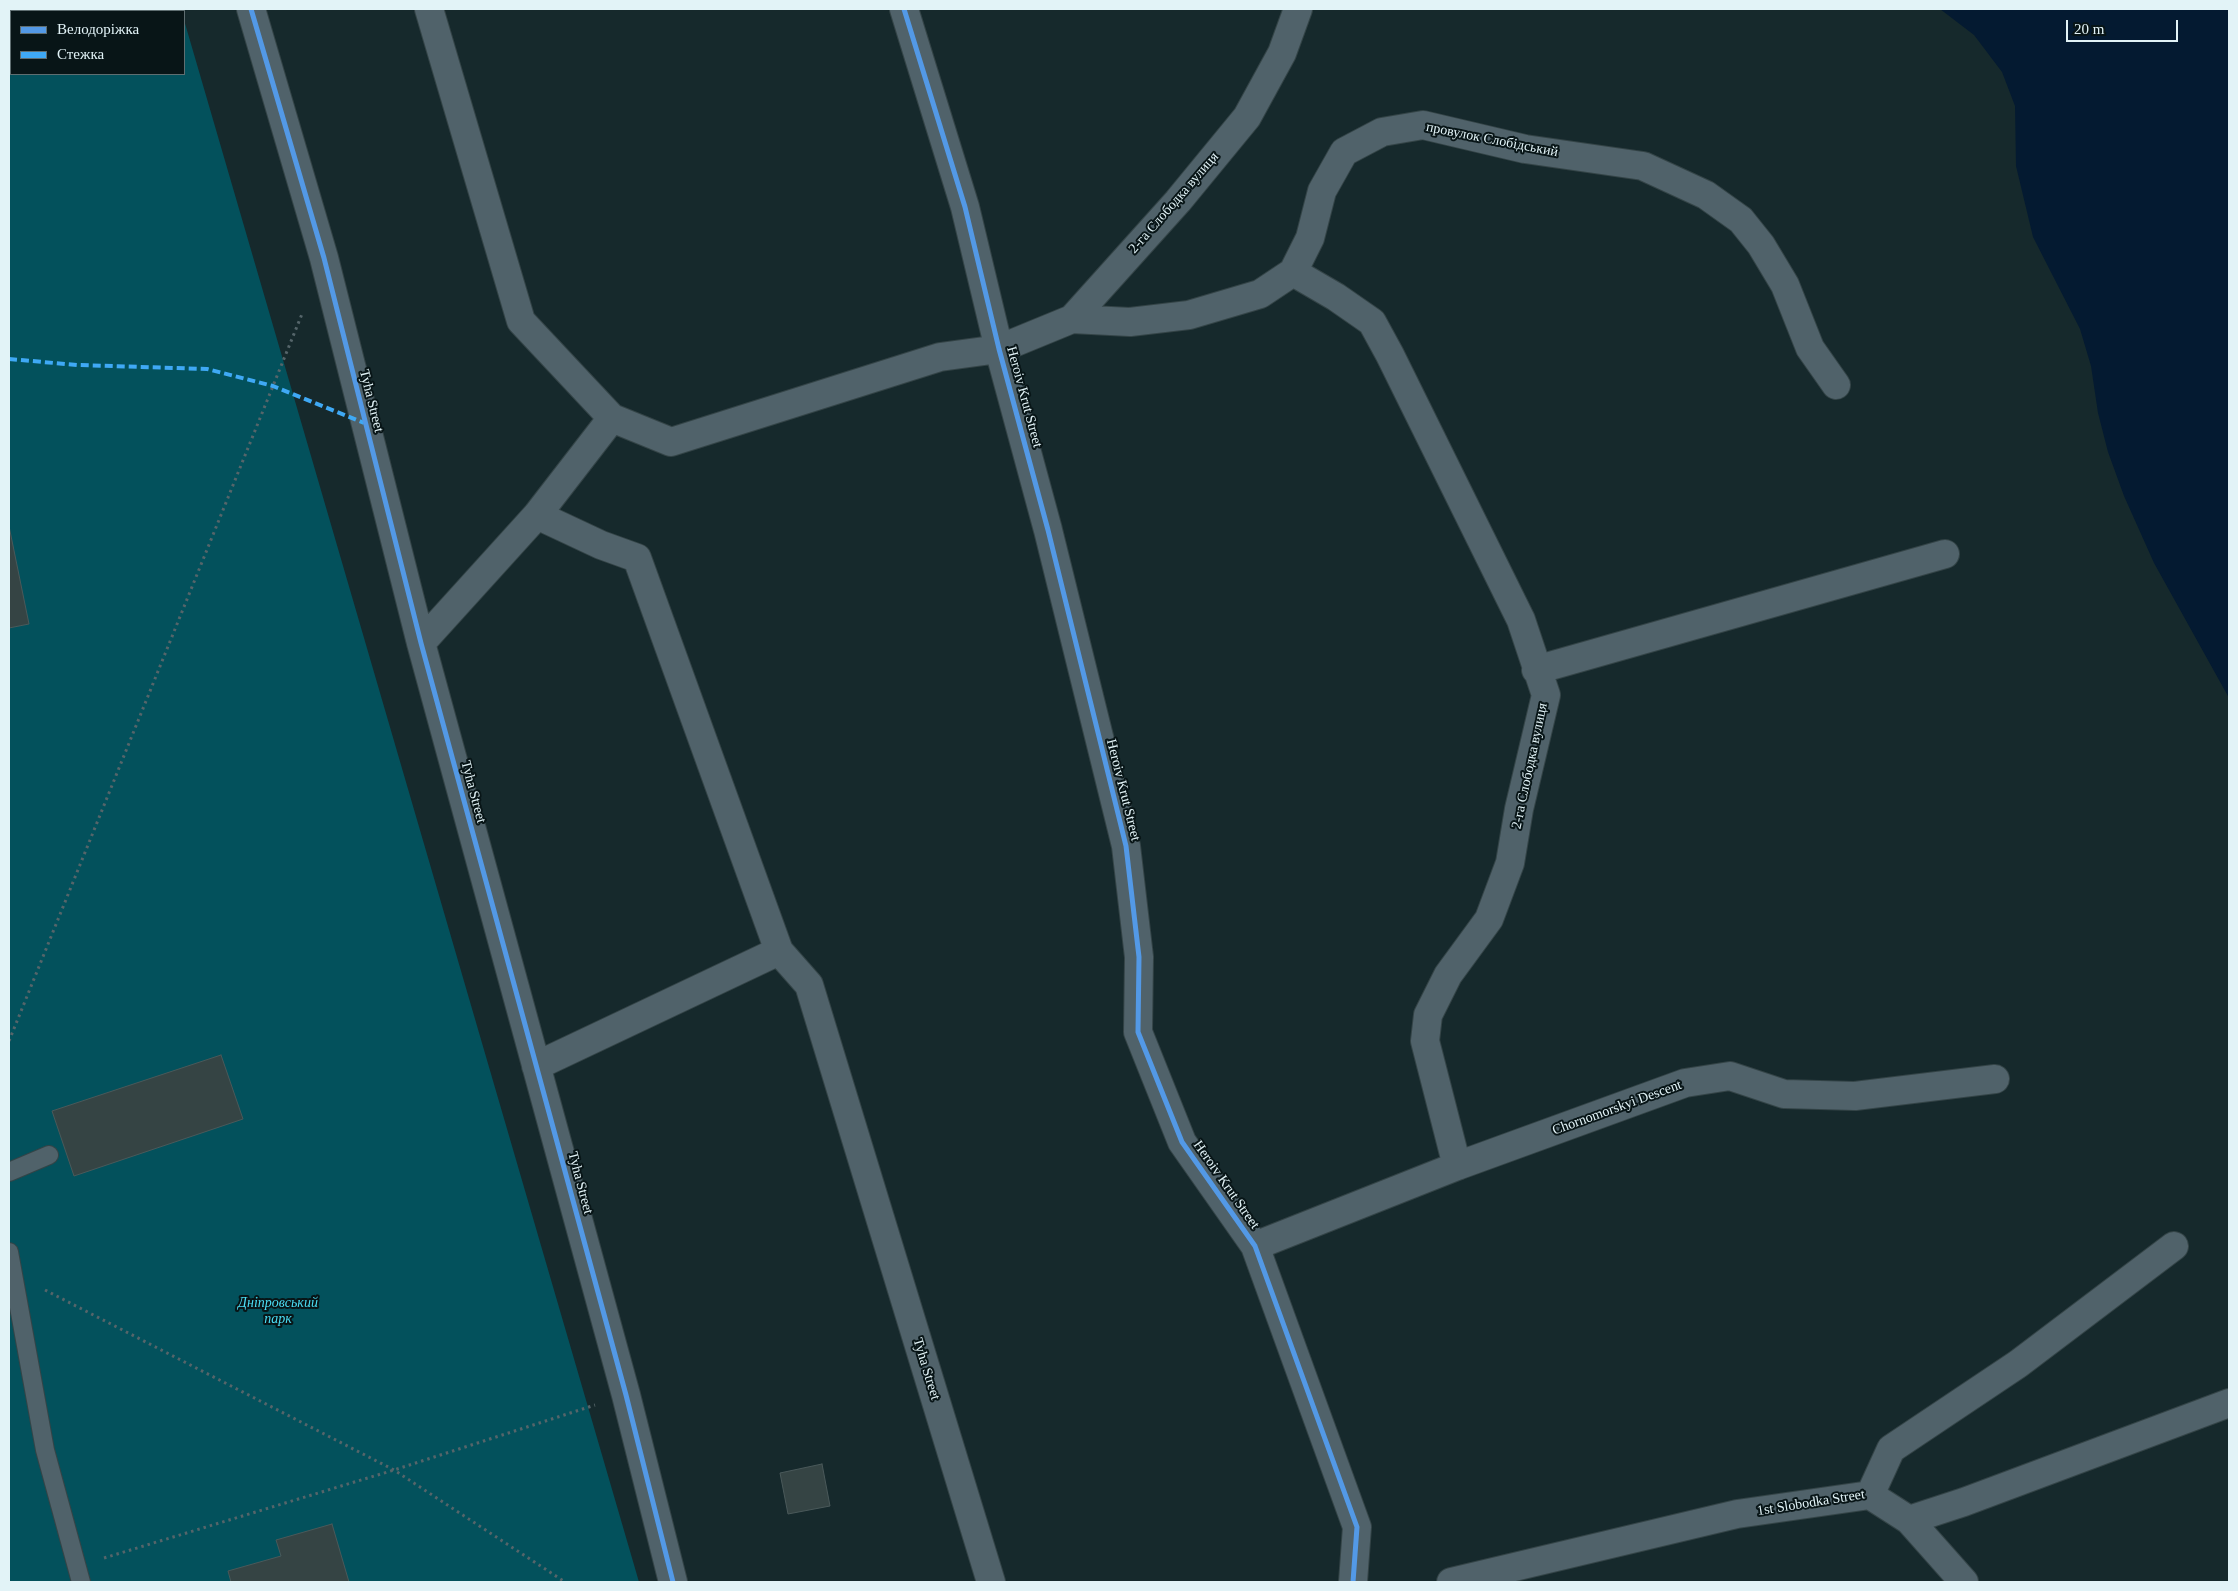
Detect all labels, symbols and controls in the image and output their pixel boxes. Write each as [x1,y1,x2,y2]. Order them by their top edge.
legend [10,10,185,75]
scale bar [2068,10,2180,42]
text: Велодоріжка [57,21,139,37]
text: 20 m [2074,21,2104,37]
text: Стежка [57,46,104,62]
street label: провулок Слобідський [1425,119,1559,161]
street label: 2-га Слободка вулиця [1126,149,1222,257]
street label: Heroiv Krut Street [1002,345,1046,449]
street label: Tyha Street [355,368,387,434]
street label: 2-га Слободка вулиця [1508,701,1552,831]
street label: Heroiv Krut Street [1102,737,1144,843]
street label: Tyha Street [457,759,489,825]
street label: Chornomorskyi Descent [1550,1077,1684,1139]
street label: Heroiv Krut Street [1189,1138,1263,1232]
street label: Tyha Street [564,1150,596,1216]
park label: Дніпровський парк [238,1295,318,1328]
street label: Tyha Street [909,1336,943,1402]
street label: 1st Slobodka Street [1756,1486,1866,1520]

